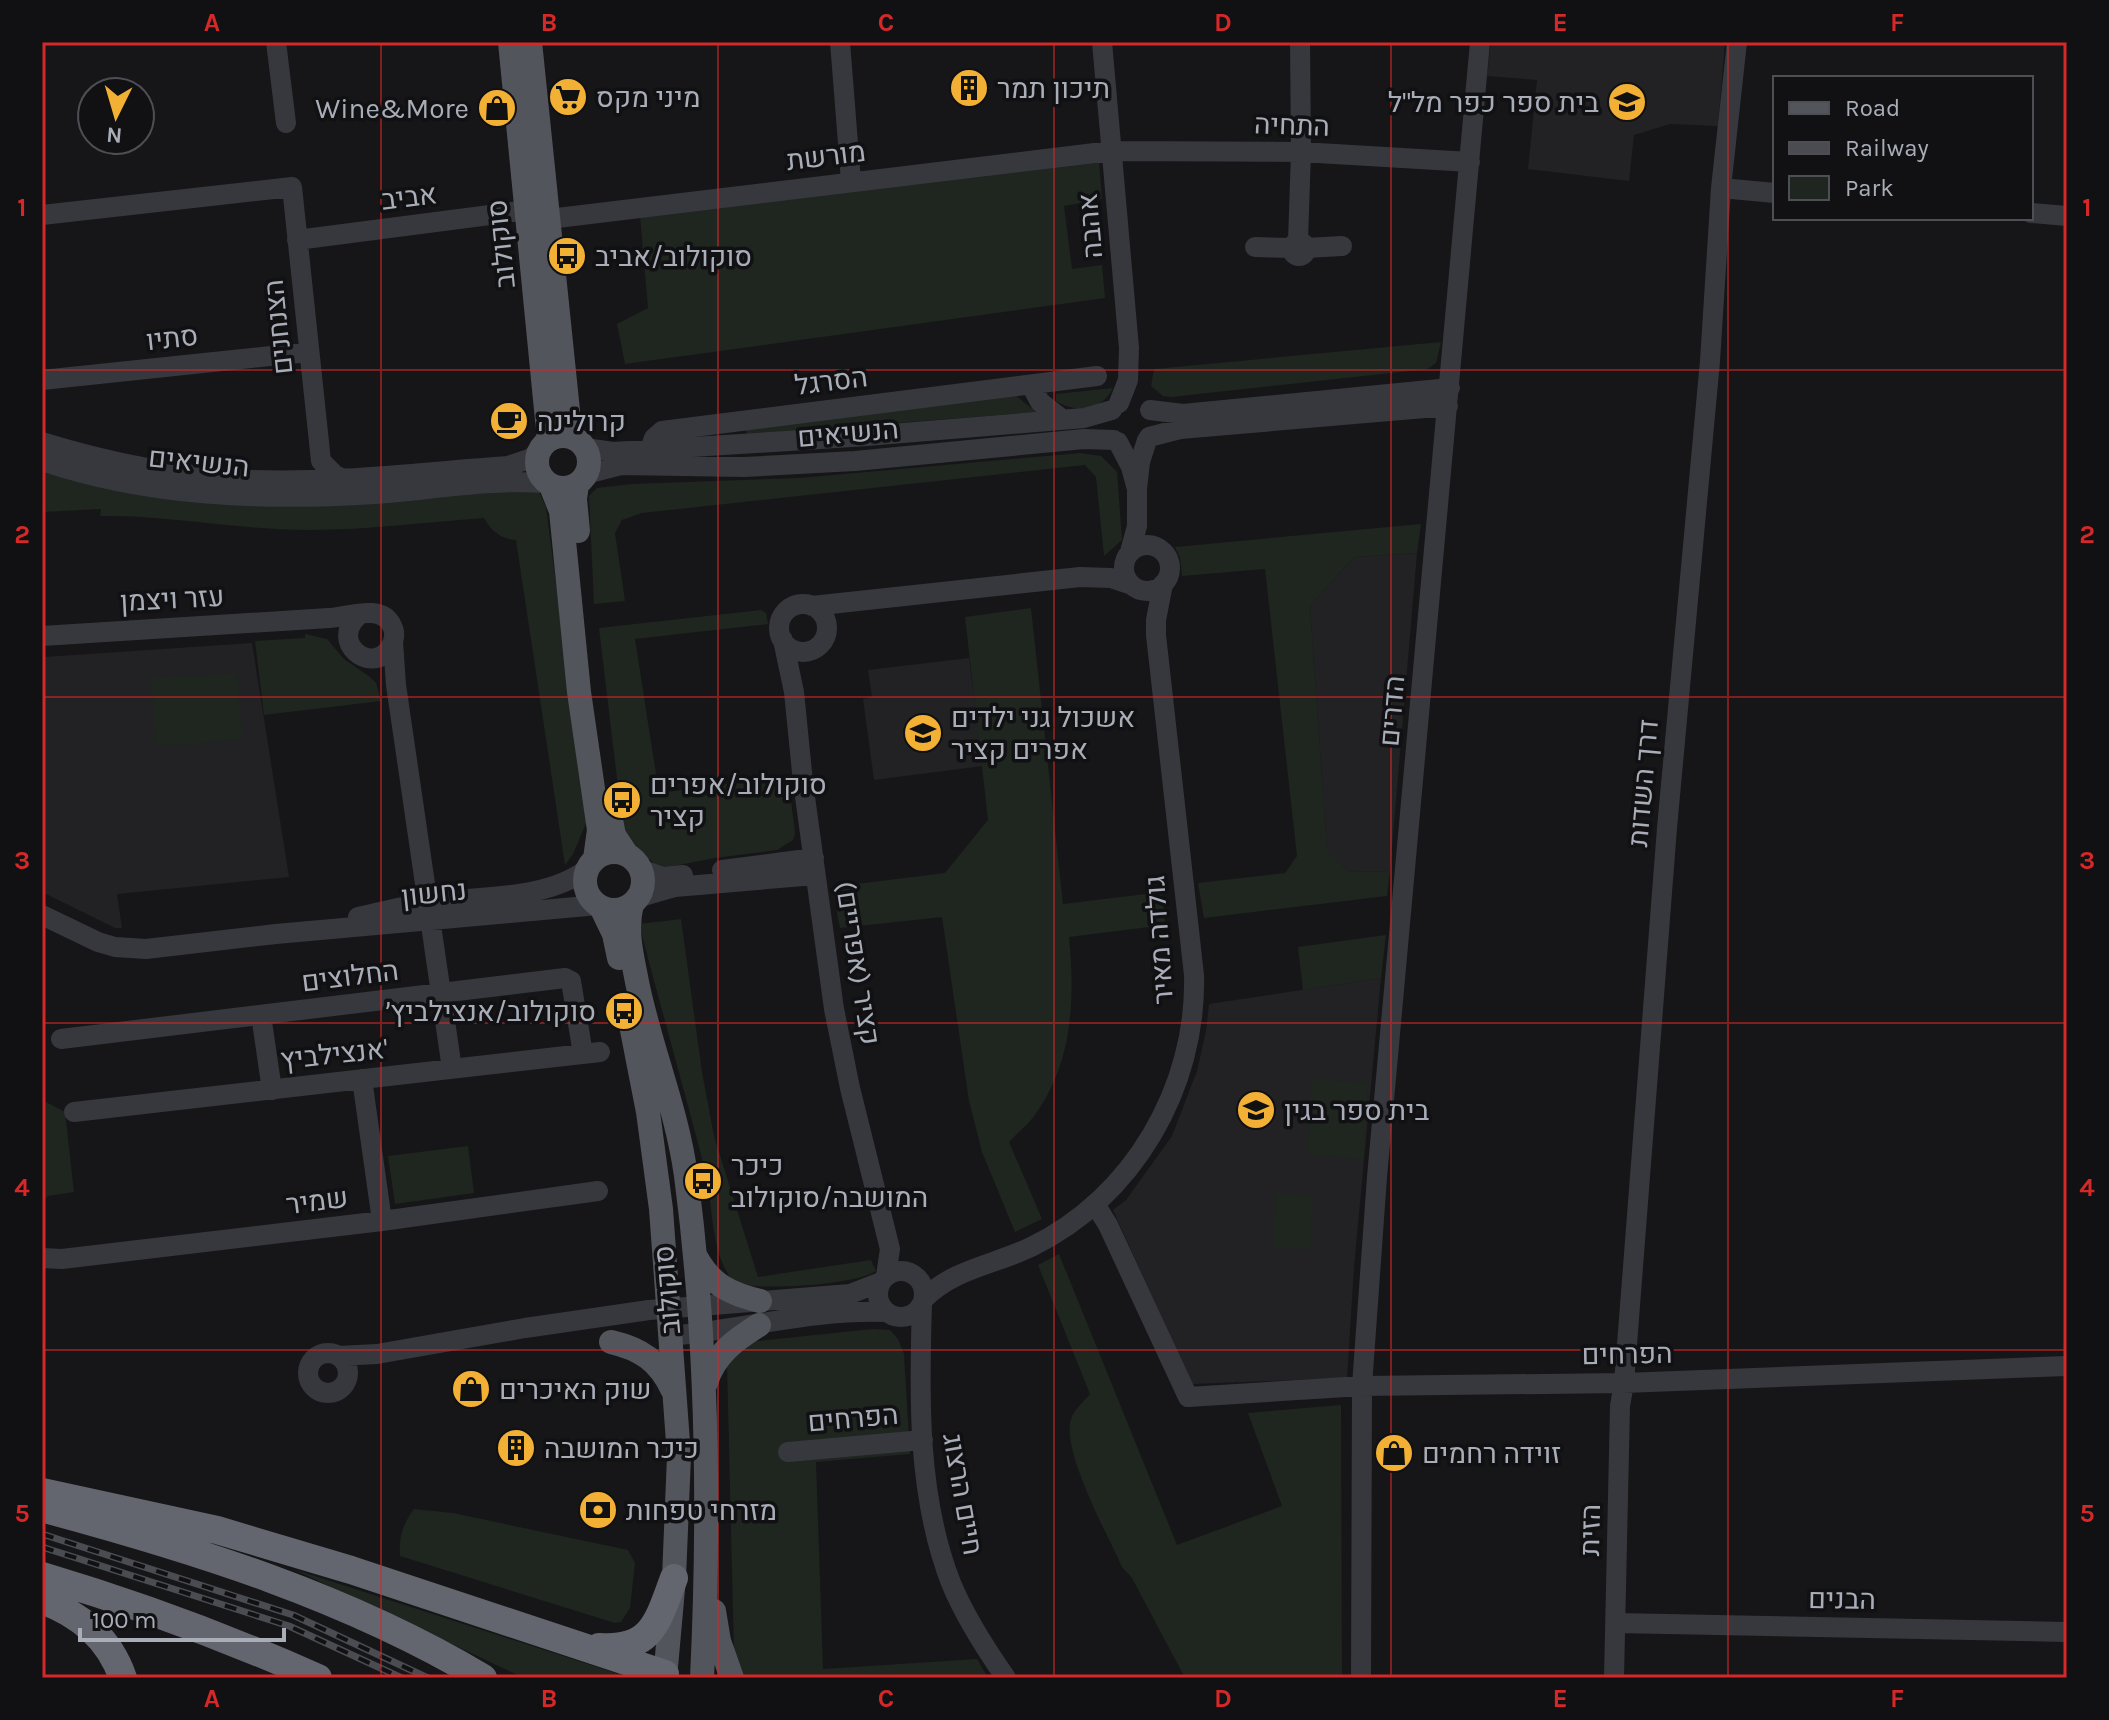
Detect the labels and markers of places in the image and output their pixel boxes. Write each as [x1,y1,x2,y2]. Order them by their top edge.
building icon: תיכון תמר [948,67,990,109]
place label: תיכון תמר [997,72,1110,105]
supermarket icon: מיני מקס [547,76,589,118]
place label: מיני מקס [596,81,700,114]
school or university icon: בית ספר כפר מל"ל [1606,81,1648,123]
place label: בית ספר כפר מל"ל [1388,86,1599,119]
shop icon: Wine&More [476,87,518,129]
place label: Wine&More [315,92,469,125]
bus stop icon: סוקולוב/אביב [546,235,588,277]
place label: סוקולוב/אביב [595,240,752,273]
cafe icon: קרולינה [488,400,530,442]
place label: קרולינה [537,405,626,438]
place label: אשכול גני ילדים אפרים קציר [951,701,1135,766]
school or university icon: אשכול גני ילדים אפרים קציר [902,712,944,754]
place label: סוקולוב/אפרים קציר [650,768,827,833]
bus stop icon: סוקולוב/אפרים קציר [601,779,643,821]
bus stop icon: סוקולוב/אנצילביץ׳ [603,990,645,1032]
place label: סוקולוב/אנצילביץ׳ [386,995,596,1028]
school or university icon: בית ספר בגין [1235,1089,1277,1131]
place label: בית ספר בגין [1284,1094,1429,1127]
place label: כיכר המושבה/סוקולוב [731,1149,928,1214]
bus stop icon: כיכר המושבה/סוקולוב [682,1160,724,1202]
shop icon: שוק האיכרים [450,1368,492,1410]
place label: שוק האיכרים [499,1373,651,1406]
building icon: כיכר המושבה [495,1427,537,1469]
place label: כיכר המושבה [544,1432,699,1465]
shop icon: זוידה רחמים [1373,1432,1415,1474]
place label: זוידה רחמים [1422,1437,1561,1470]
bank icon: מזרחי טפחות [577,1489,619,1531]
place label: מזרחי טפחות [626,1494,777,1527]

